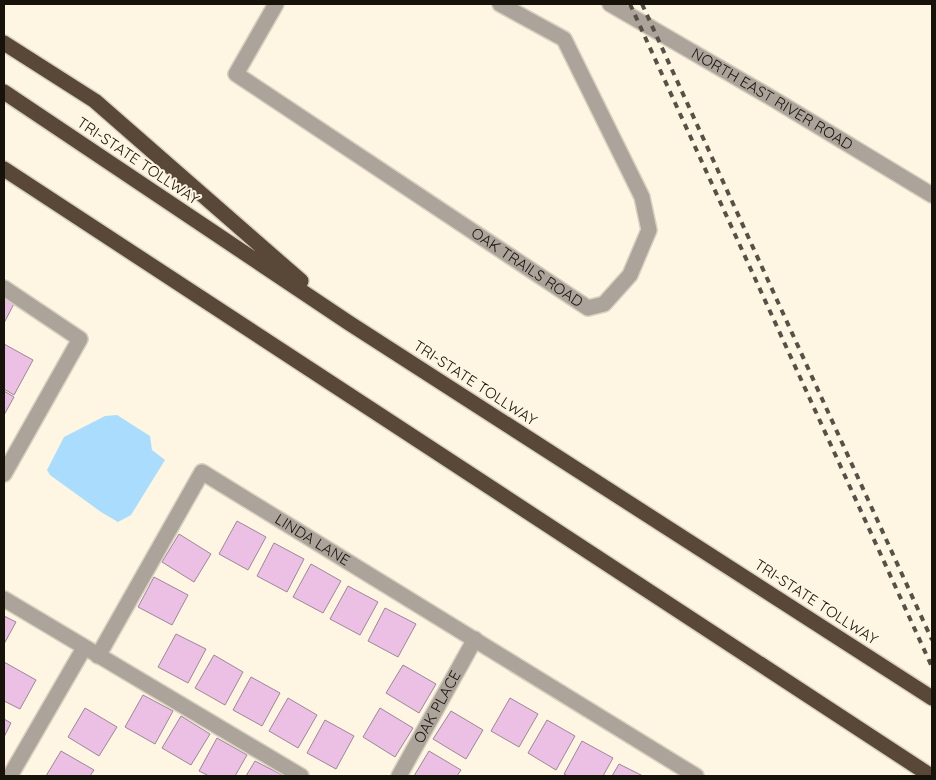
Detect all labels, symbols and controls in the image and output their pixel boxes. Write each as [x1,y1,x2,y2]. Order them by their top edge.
street label: NORTH EAST RIVER ROAD [688,44,857,154]
street label: TRI-STATE TOLLWAY [74,113,204,209]
street label: OAK TRAILS ROAD [468,223,587,311]
street label: TRI-STATE TOLLWAY [410,336,541,430]
street label: LINDA LANE [272,509,354,570]
street label: TRI-STATE TOLLWAY [751,555,882,649]
street label: OAK PLACE [409,667,465,746]

